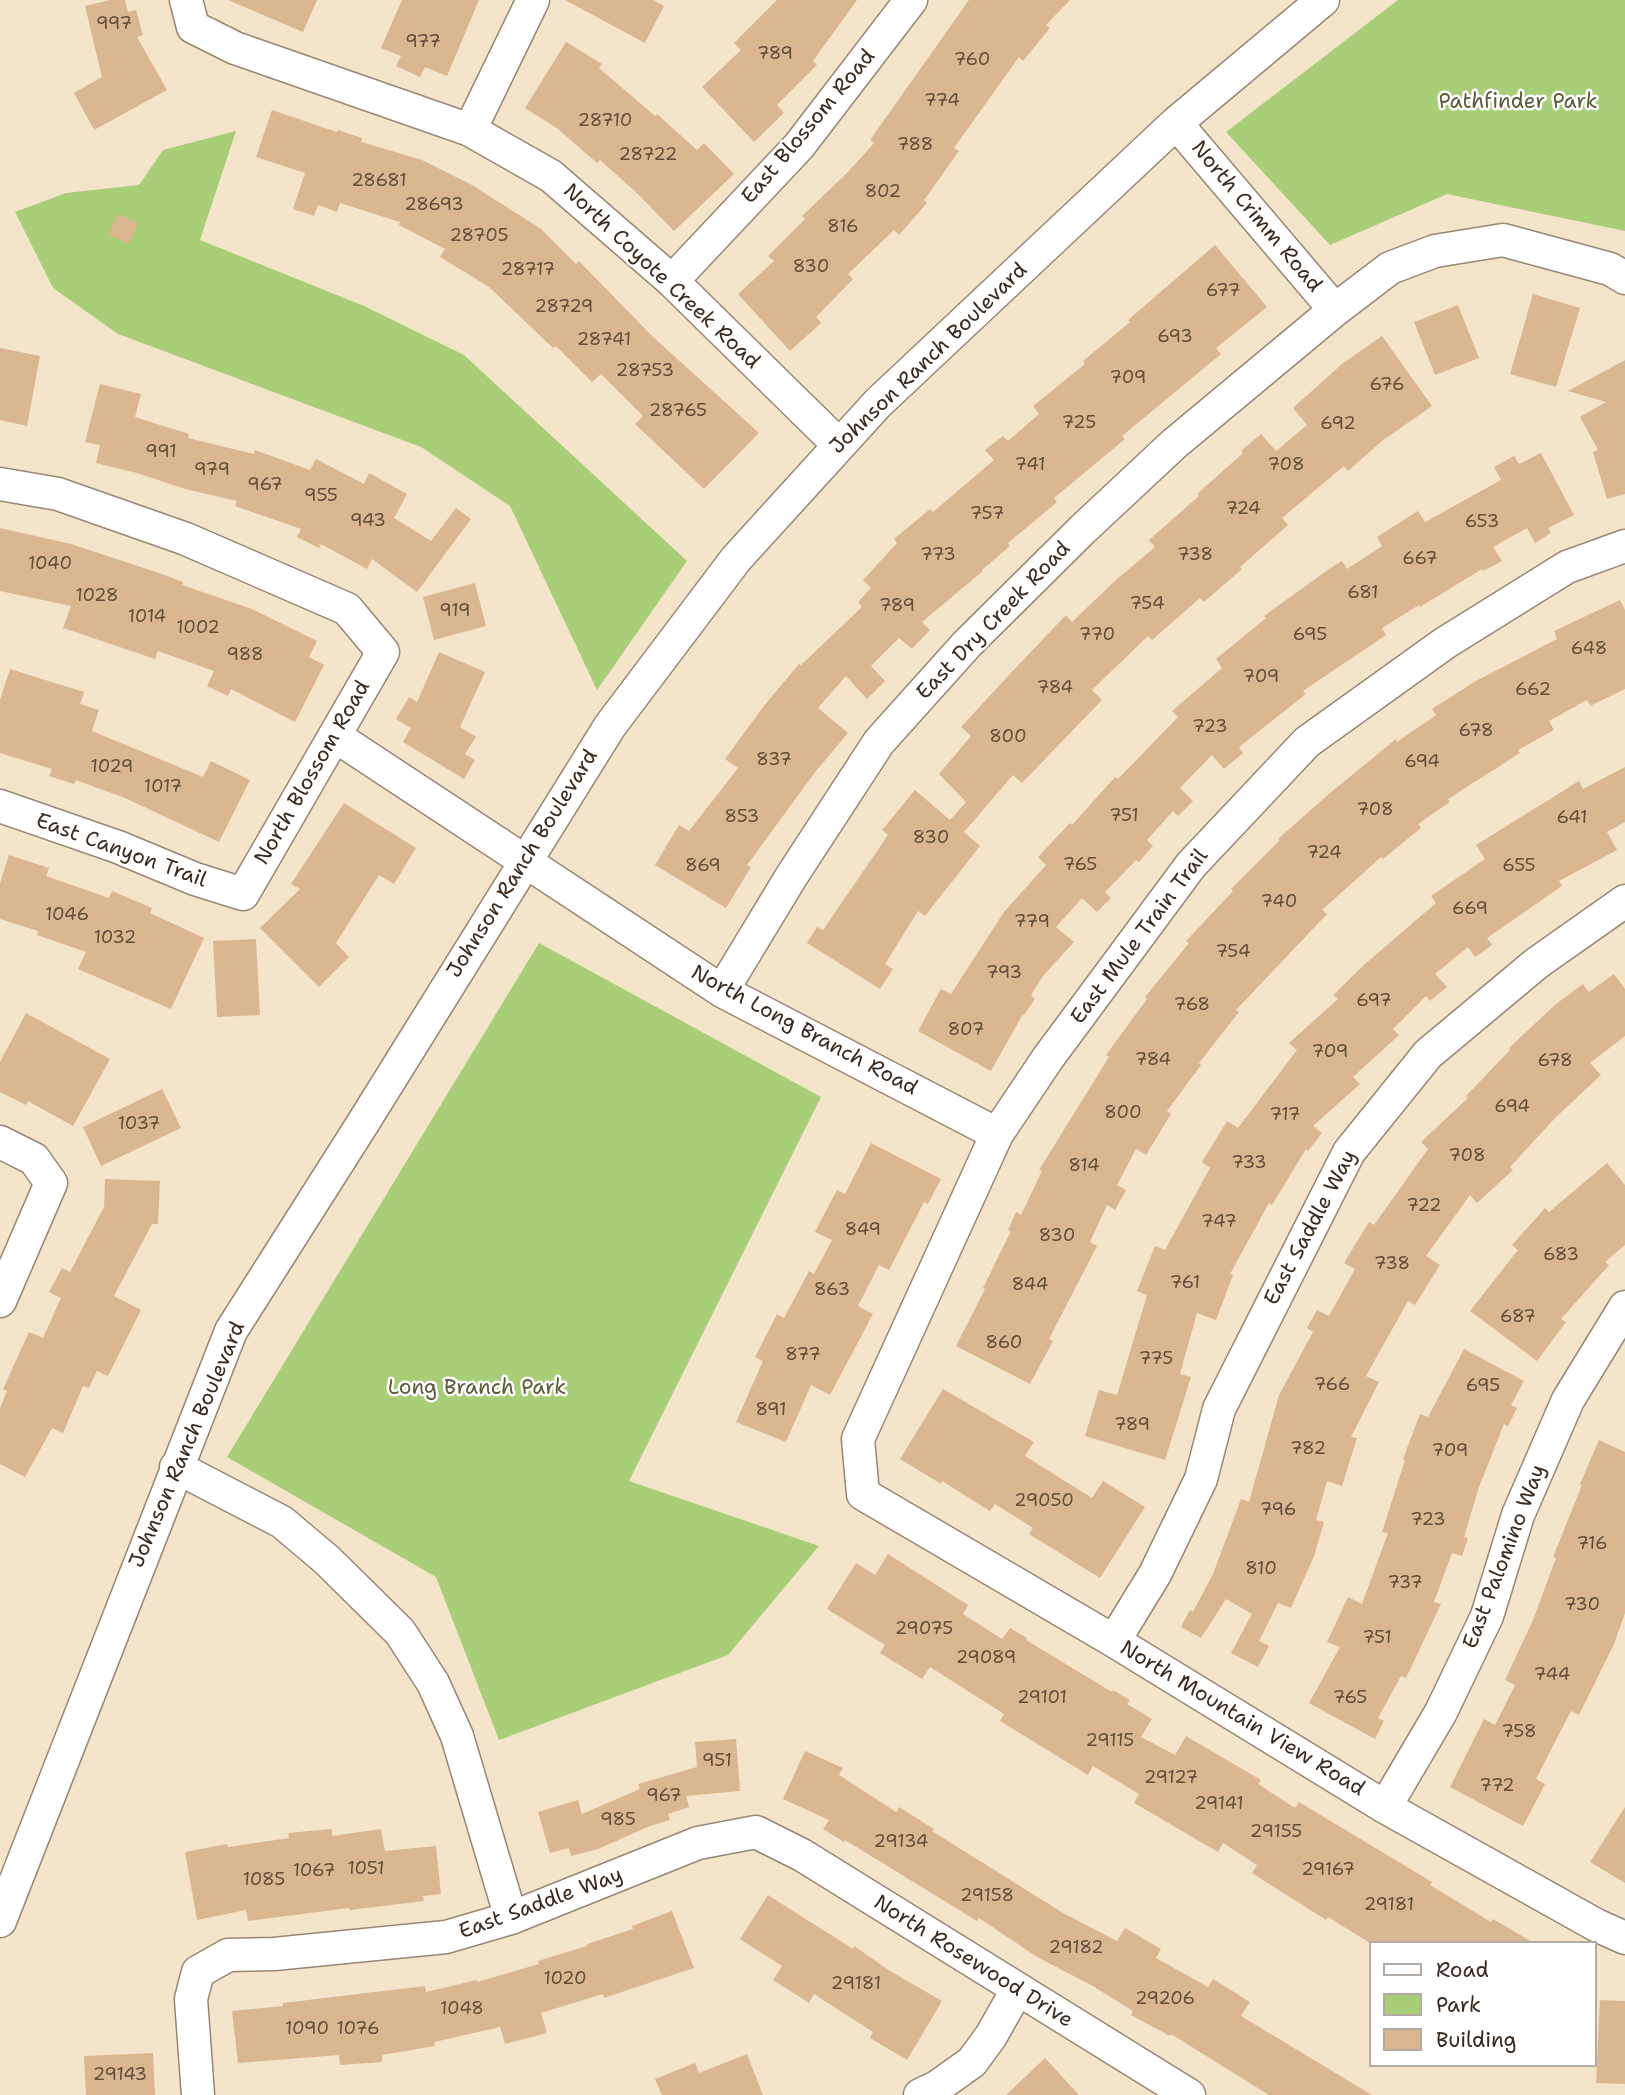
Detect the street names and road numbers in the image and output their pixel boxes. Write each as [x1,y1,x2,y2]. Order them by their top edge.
street label: East Blossom Road [737,45,881,209]
street label: North Crimm Road [1185,136,1327,298]
street label: North Coyote Creek Road [557,179,765,375]
street label: Johnson Ranch Boulevard [825,258,1033,460]
street label: East Dry Creek Road [912,537,1076,705]
street label: North Blossom Road [250,676,376,870]
street label: Johnson Ranch Boulevard [442,745,604,983]
street label: East Canyon Trail [32,808,210,894]
street label: East Mule Train Trail [1066,845,1214,1029]
street label: North Long Branch Road [686,960,922,1102]
street label: East Saddle Way [1259,1146,1363,1310]
street label: Johnson Ranch Boulevard [125,1318,251,1572]
street label: East Palomino Way [1458,1461,1552,1653]
street label: North Mountain View Road [1115,1636,1369,1802]
street label: East Saddle Way [456,1863,626,1945]
street label: North Rosewood Drive [869,1890,1077,2034]

